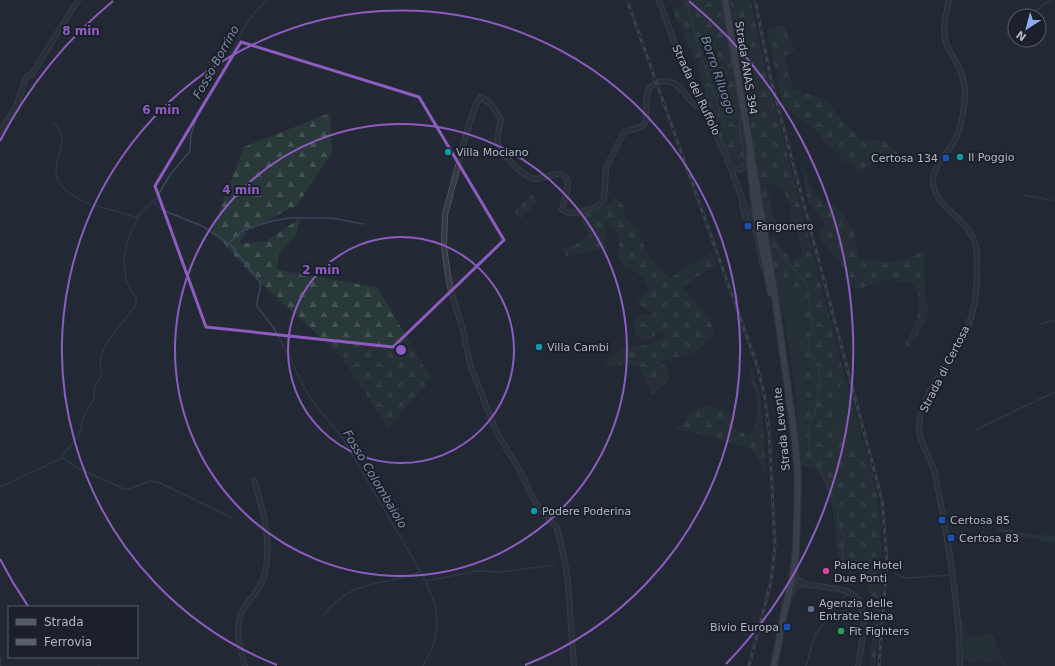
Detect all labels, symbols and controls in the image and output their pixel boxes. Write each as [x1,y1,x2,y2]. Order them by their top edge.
north arrow [1007,8,1047,48]
street label: Strada ANAS 394 [732,20,760,116]
water label: Fosso Borrino [190,23,242,101]
text: 8 min [62,24,100,38]
text: N [1014,28,1029,44]
water label: Borro Riluogo [698,34,738,116]
street label: Strada del Ruffolo [669,43,723,138]
text: 6 min [142,103,180,117]
place label: Villa Mociano [456,146,529,159]
marker: Villa Mociano [443,147,453,157]
place label: Il Poggio [968,151,1015,164]
place label: Certosa 134 [871,152,938,165]
marker: Il Poggio [955,152,965,162]
marker: Certosa 134 [941,153,951,163]
text: 4 min [222,183,260,197]
place label: Fangonero [756,220,814,233]
marker: Fangonero [743,221,753,231]
text: 2 min [302,263,340,277]
street label: Strada di Certosa [917,323,973,415]
place label: Villa Cambi [547,341,609,354]
marker: Villa Cambi [534,342,544,352]
centre of rings [394,343,408,357]
street label: Strada Levante [771,386,793,471]
water label: Fosso Colombaiolo [340,427,410,531]
place label: Podere Poderina [542,505,631,518]
marker: Podere Poderina [529,506,539,516]
place label: Certosa 85 [950,514,1010,527]
marker: Certosa 85 [937,515,947,525]
place label: Certosa 83 [959,532,1019,545]
marker: Certosa 83 [946,533,956,543]
place label: Palace Hotel Due Ponti [834,559,902,585]
marker: Palace Hotel Due Ponti [821,566,831,576]
place label: Agenzia delle Entrate Siena [819,597,894,623]
marker: Agenzia delle Entrate Siena [806,604,816,614]
legend [8,606,138,658]
text: Strada [44,615,84,629]
place label: Bivio Europa [710,621,779,634]
marker: Bivio Europa [782,622,792,632]
place label: Fit Fighters [849,625,910,638]
marker: Fit Fighters [836,626,846,636]
text: Ferrovia [44,635,92,649]

